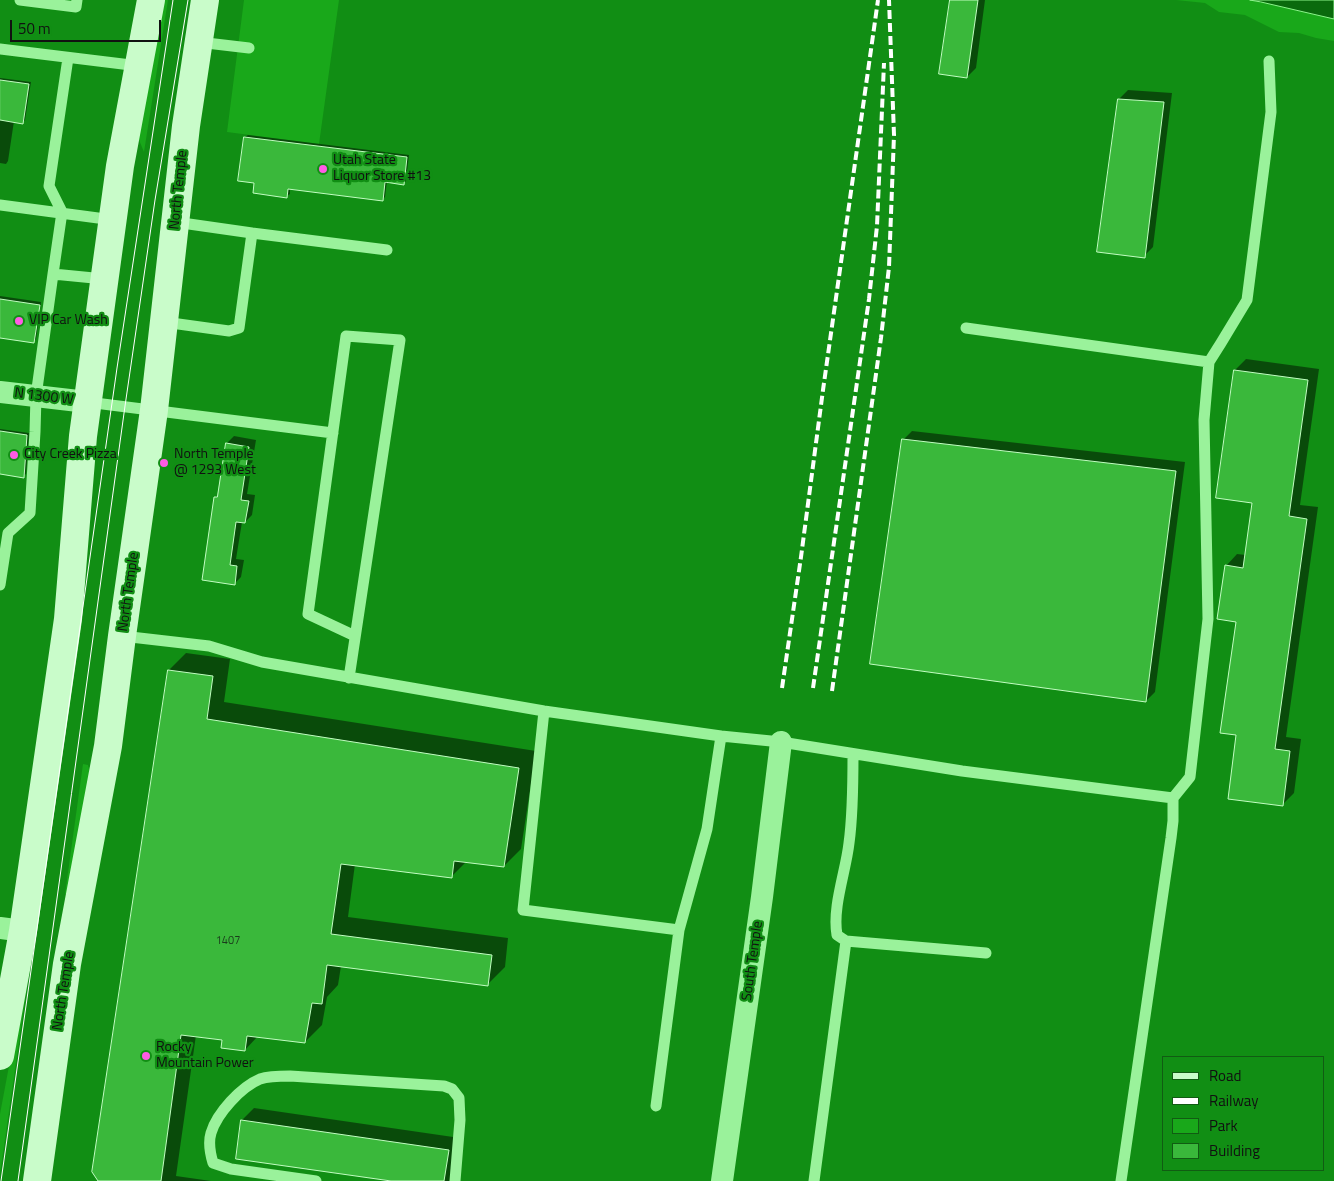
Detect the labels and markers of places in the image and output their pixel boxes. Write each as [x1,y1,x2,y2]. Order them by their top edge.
place label: Utah State Liquor Store #13 [333,153,431,186]
marker: Utah State Liquor Store #13 [317,163,329,175]
place label: VIP Car Wash [29,313,108,329]
marker: VIP Car Wash [13,315,25,327]
place label: City Creek Pizza [24,447,117,463]
place label: North Temple @ 1293 West [174,447,256,480]
marker: City Creek Pizza [8,449,20,461]
marker: North Temple @ 1293 West [158,457,170,469]
place label: Rocky Mountain Power [156,1040,254,1072]
marker: Rocky Mountain Power [140,1050,152,1062]

